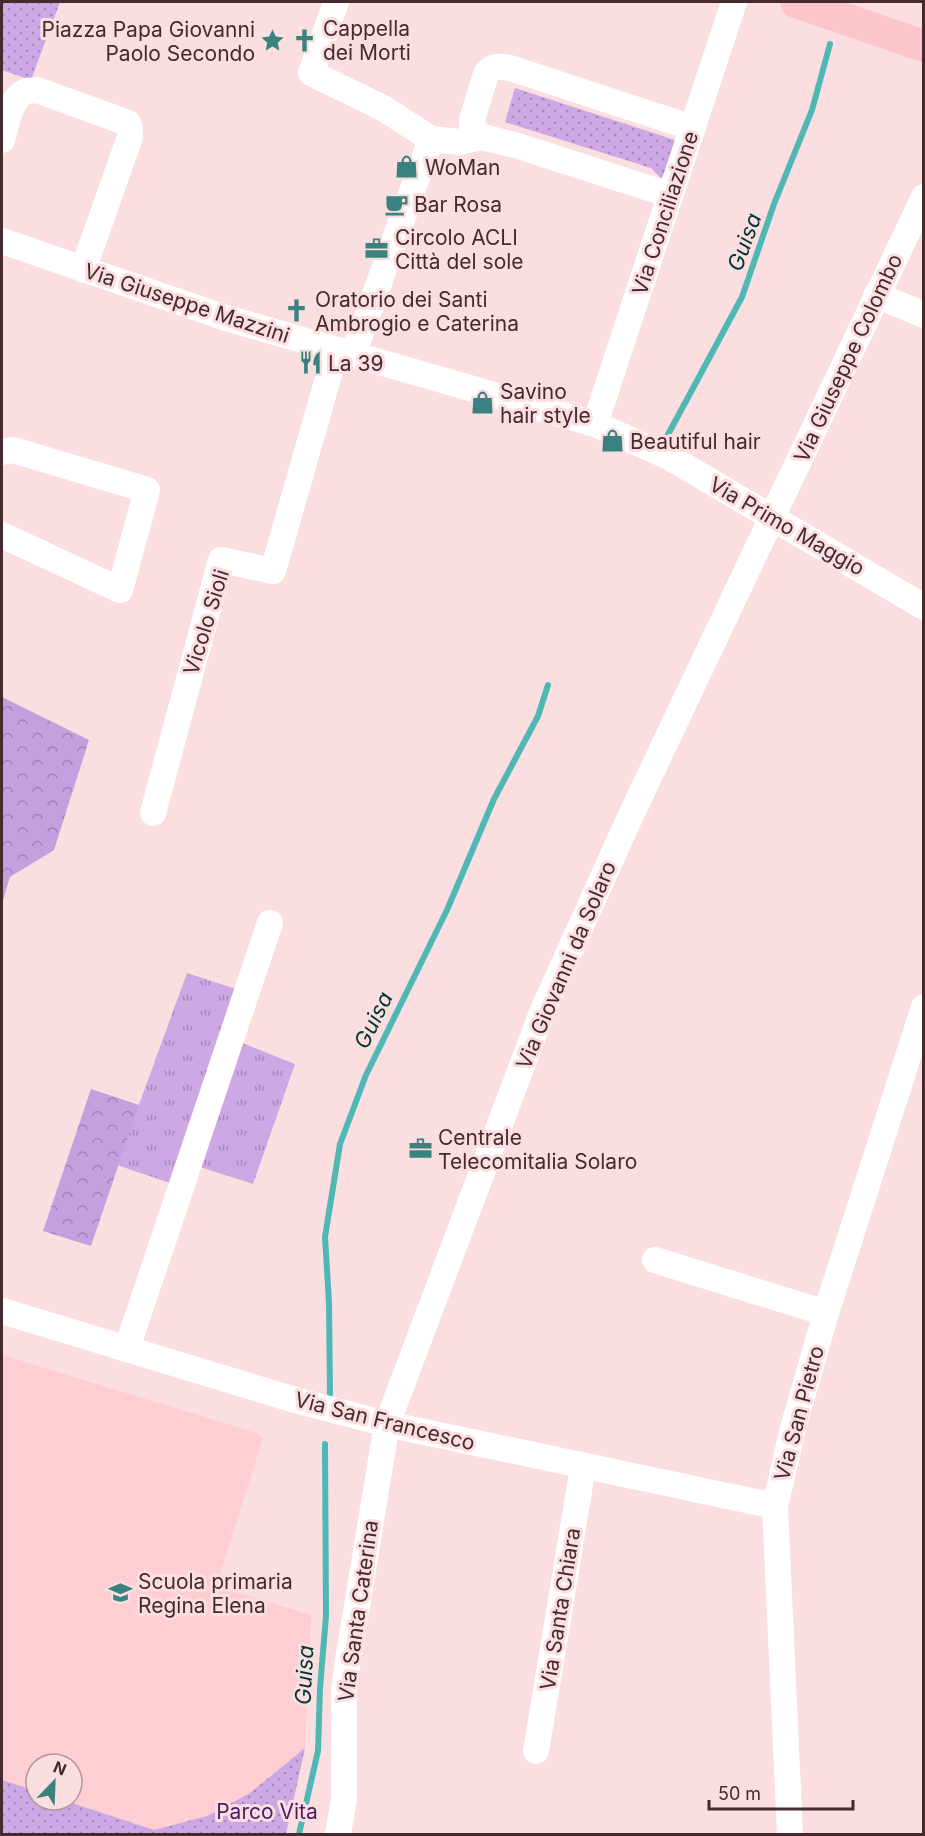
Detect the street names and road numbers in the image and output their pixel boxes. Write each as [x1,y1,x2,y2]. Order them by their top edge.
street label: Via Conciliazione [627,128,703,298]
street label: Via Giuseppe Colombo [789,250,907,466]
street label: Via Giuseppe Mazzini [81,258,293,348]
street label: Via Primo Maggio [705,471,869,581]
street label: Vicolo Sioli [178,566,234,678]
street label: Via Giovanni da Solaro [511,857,621,1073]
street label: Via San Pietro [769,1343,829,1483]
street label: Via San Francesco [292,1387,478,1455]
street label: Via Santa Caterina [333,1519,383,1703]
street label: Via Santa Chiara [535,1526,585,1692]

